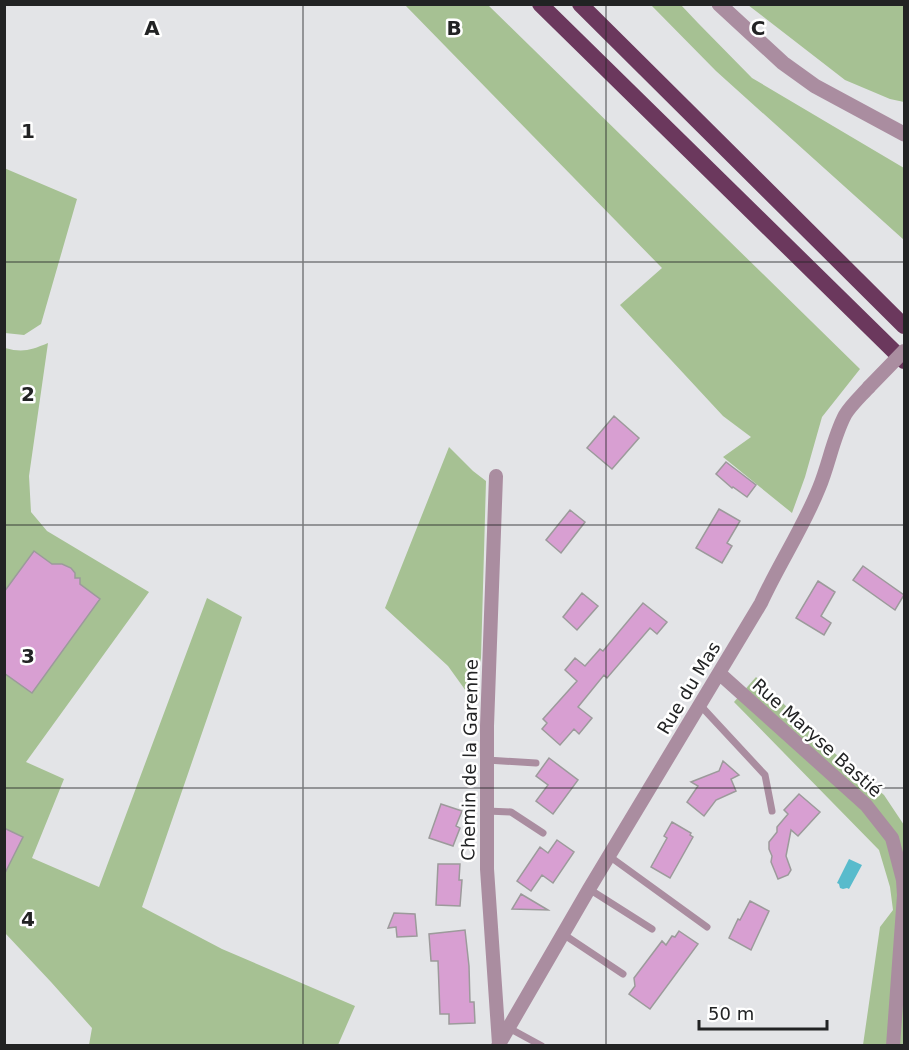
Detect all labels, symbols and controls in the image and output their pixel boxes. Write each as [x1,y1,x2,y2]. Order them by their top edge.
text: A [144,16,160,40]
text: B [446,16,462,40]
text: C [751,16,765,40]
text: 1 [21,119,35,143]
text: 2 [21,382,35,406]
street label: Rue du Mas [653,638,724,738]
text: 3 [21,644,35,668]
street label: Chemin de la Garenne [457,659,482,861]
street label: Rue Maryse Bastié [748,674,886,801]
text: 4 [21,907,35,931]
scale bar [699,993,826,1031]
text: 50 m [708,1003,754,1024]

